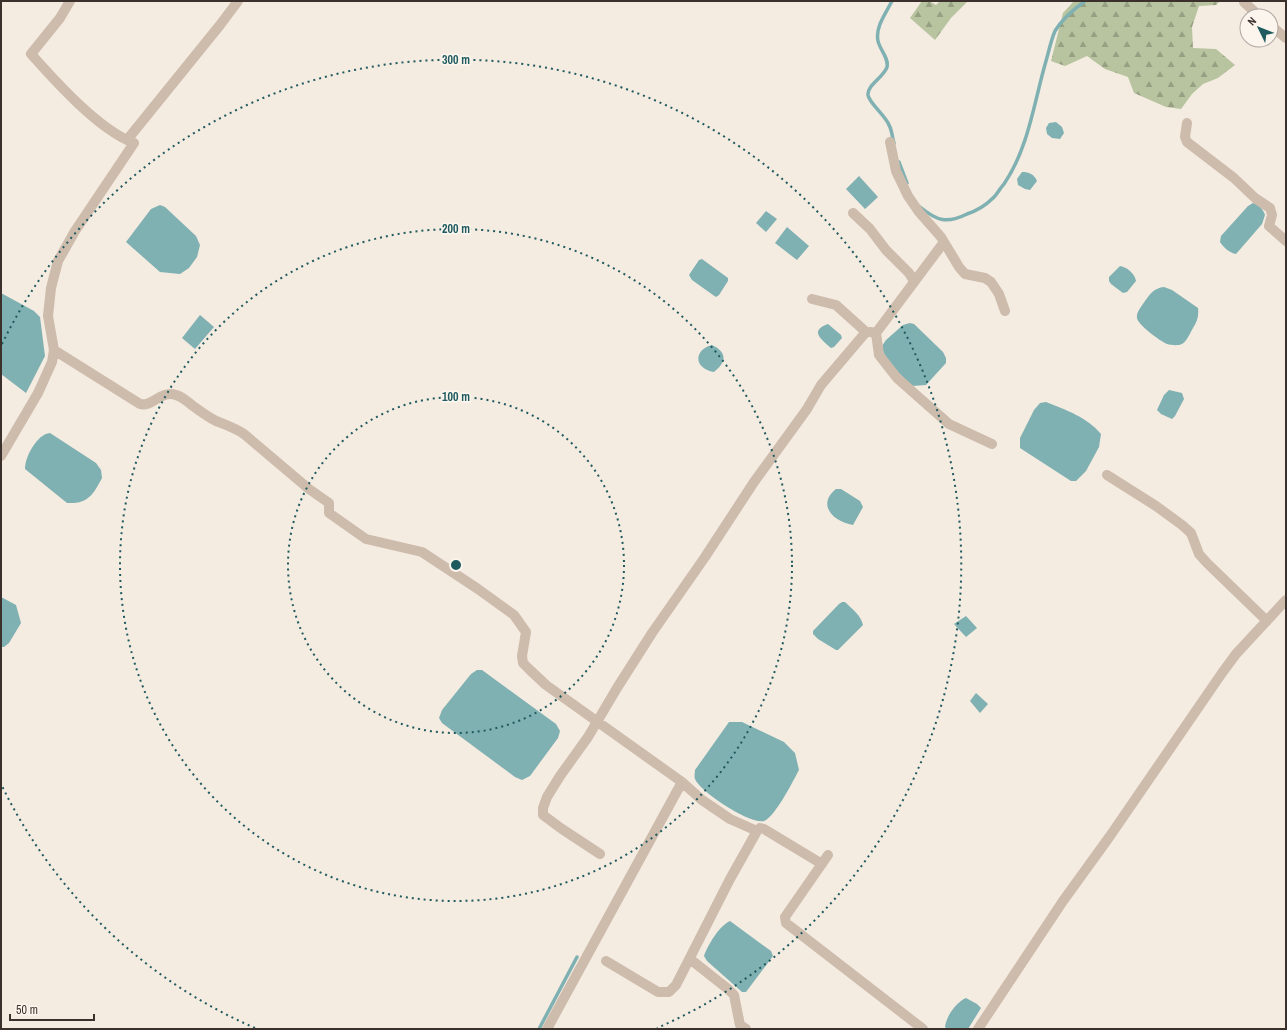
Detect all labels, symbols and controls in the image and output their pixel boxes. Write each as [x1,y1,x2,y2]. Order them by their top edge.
north arrow [1239,8,1279,48]
text: N [1244,14,1259,28]
text: 300 m [442,52,470,68]
text: 200 m [442,221,470,237]
text: 100 m [442,389,470,405]
centre of rings [449,558,463,572]
scale bar [10,996,94,1022]
text: 50 m [16,1002,38,1018]

